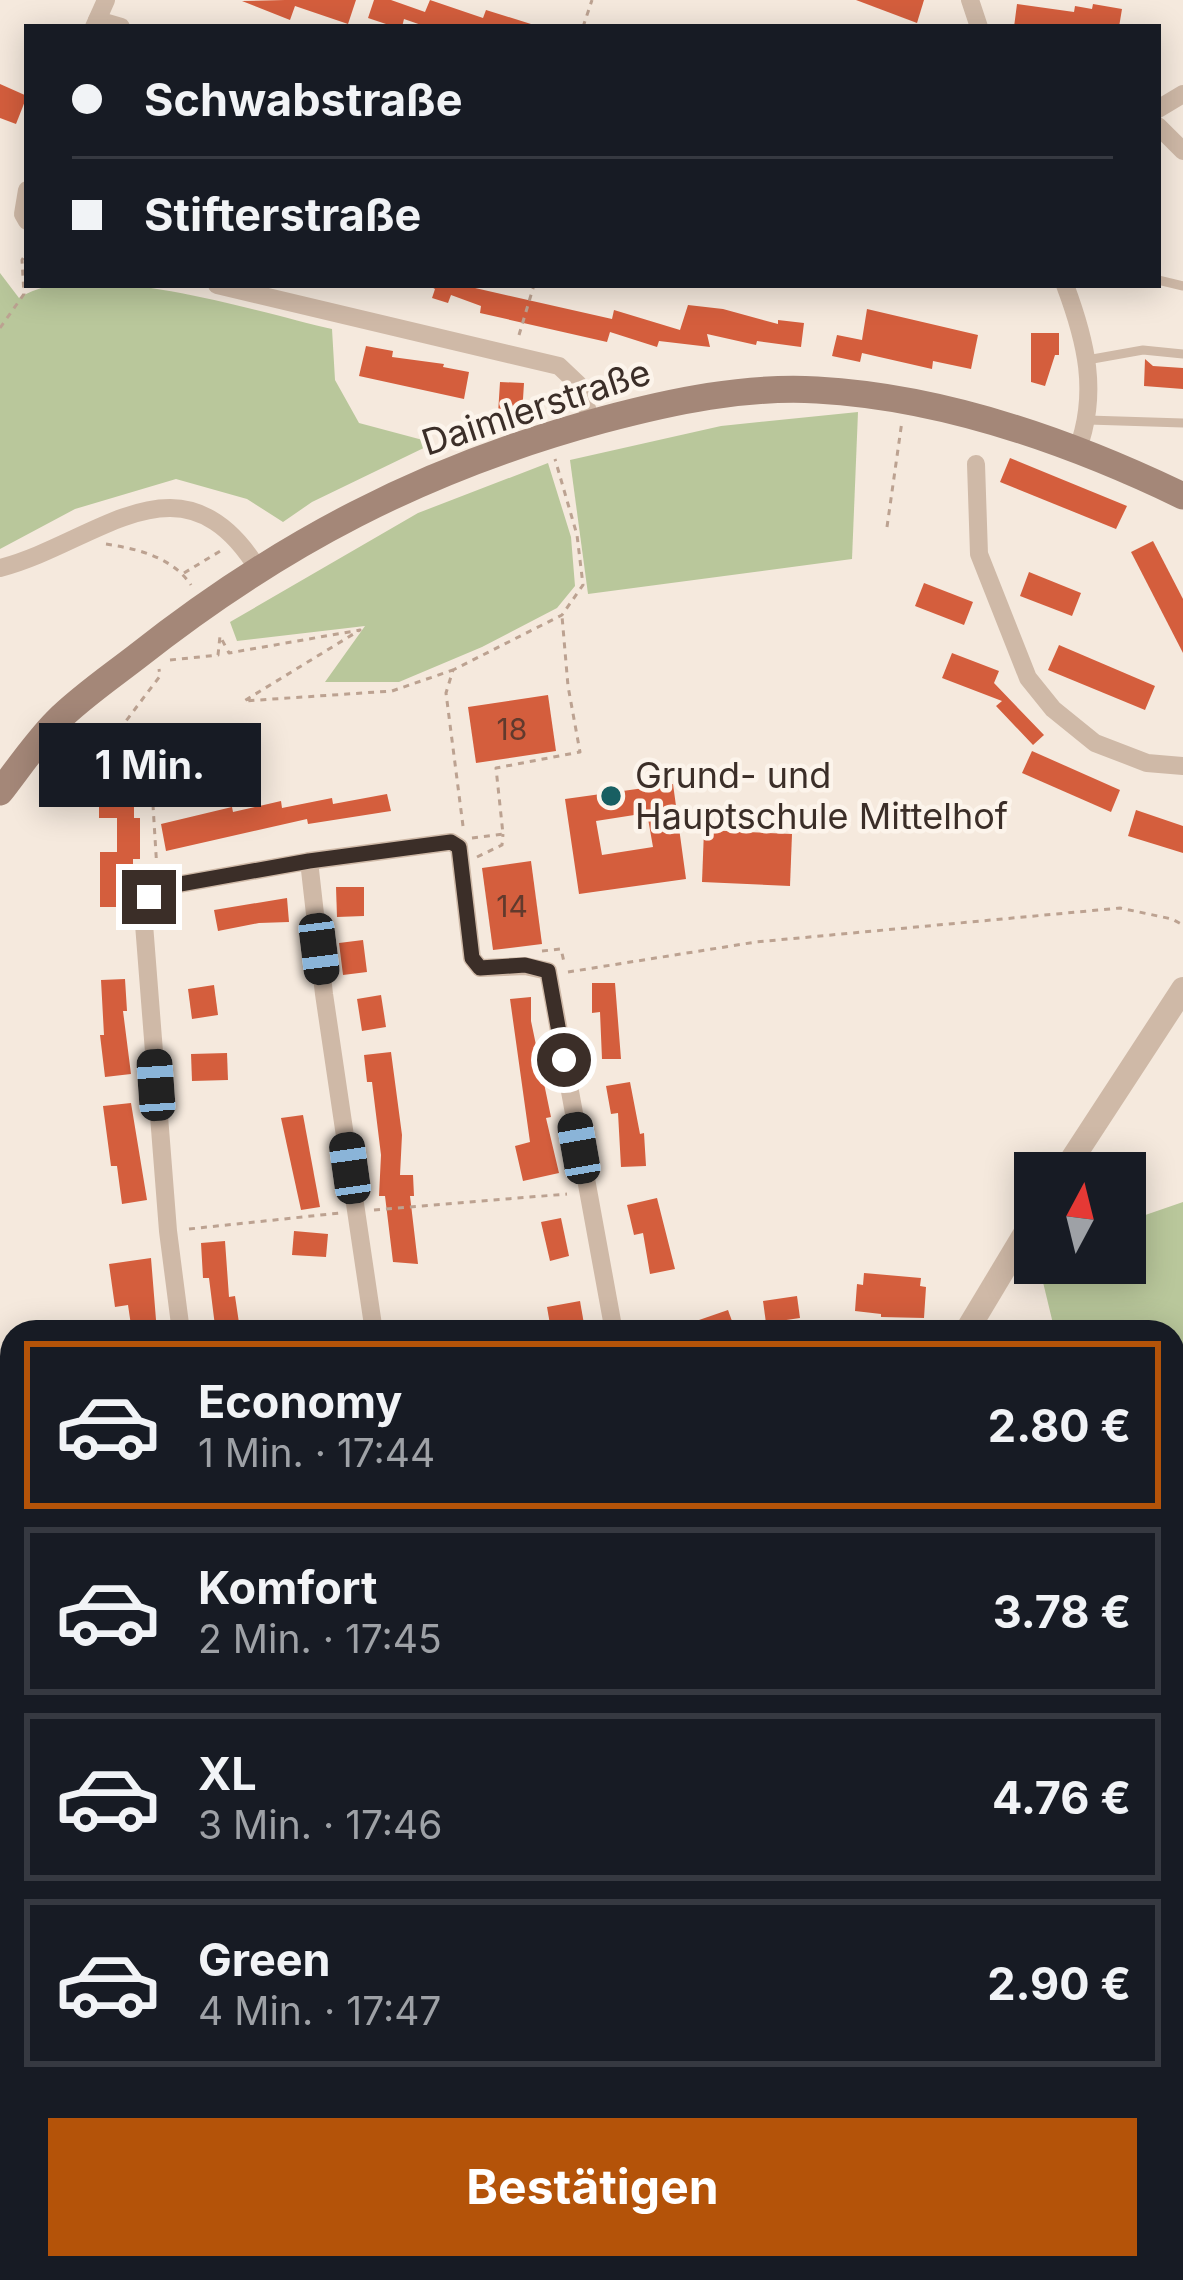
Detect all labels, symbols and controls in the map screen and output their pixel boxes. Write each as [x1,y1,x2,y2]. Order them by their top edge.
text: Schwabstraße [144,72,463,127]
text: Stifterstraße [144,187,421,242]
street label: Daimlerstraße [416,349,656,465]
house number: 18 [497,711,527,747]
callout: 1 Min. [38,723,260,807]
text: 1 Min. [95,741,205,788]
place label: Grund- und Hauptschule Mittelhof [635,753,1008,838]
marker: Grund- und Hauptschule Mittelhof [598,783,624,809]
route end [122,870,176,924]
house number: 14 [496,888,528,924]
car [297,911,341,987]
route start [537,1033,591,1087]
car [136,1048,176,1122]
car [555,1109,603,1187]
car [327,1130,373,1206]
north arrow [1014,1152,1146,1284]
map controls [1014,1152,1146,1284]
icon: car [54,1371,162,1479]
text: Economy [198,1374,402,1429]
text: 2.80 € [988,1398,1131,1453]
text: 1 Min. · 17:44 [198,1429,435,1476]
icon: car [54,1557,162,1665]
text: Komfort [198,1560,377,1615]
text: 3.78 € [993,1584,1131,1639]
text: 2 Min. · 17:45 [198,1615,442,1662]
icon: car [54,1743,162,1851]
text: XL [198,1746,257,1801]
text: 4.76 € [992,1770,1131,1825]
text: 3 Min. · 17:46 [198,1801,442,1848]
icon: car [54,1929,162,2037]
text: Green [198,1932,331,1987]
text: 2.90 € [987,1956,1131,2011]
text: 4 Min. · 17:47 [198,1987,441,2034]
button: Bestätigen [48,2118,1137,2256]

